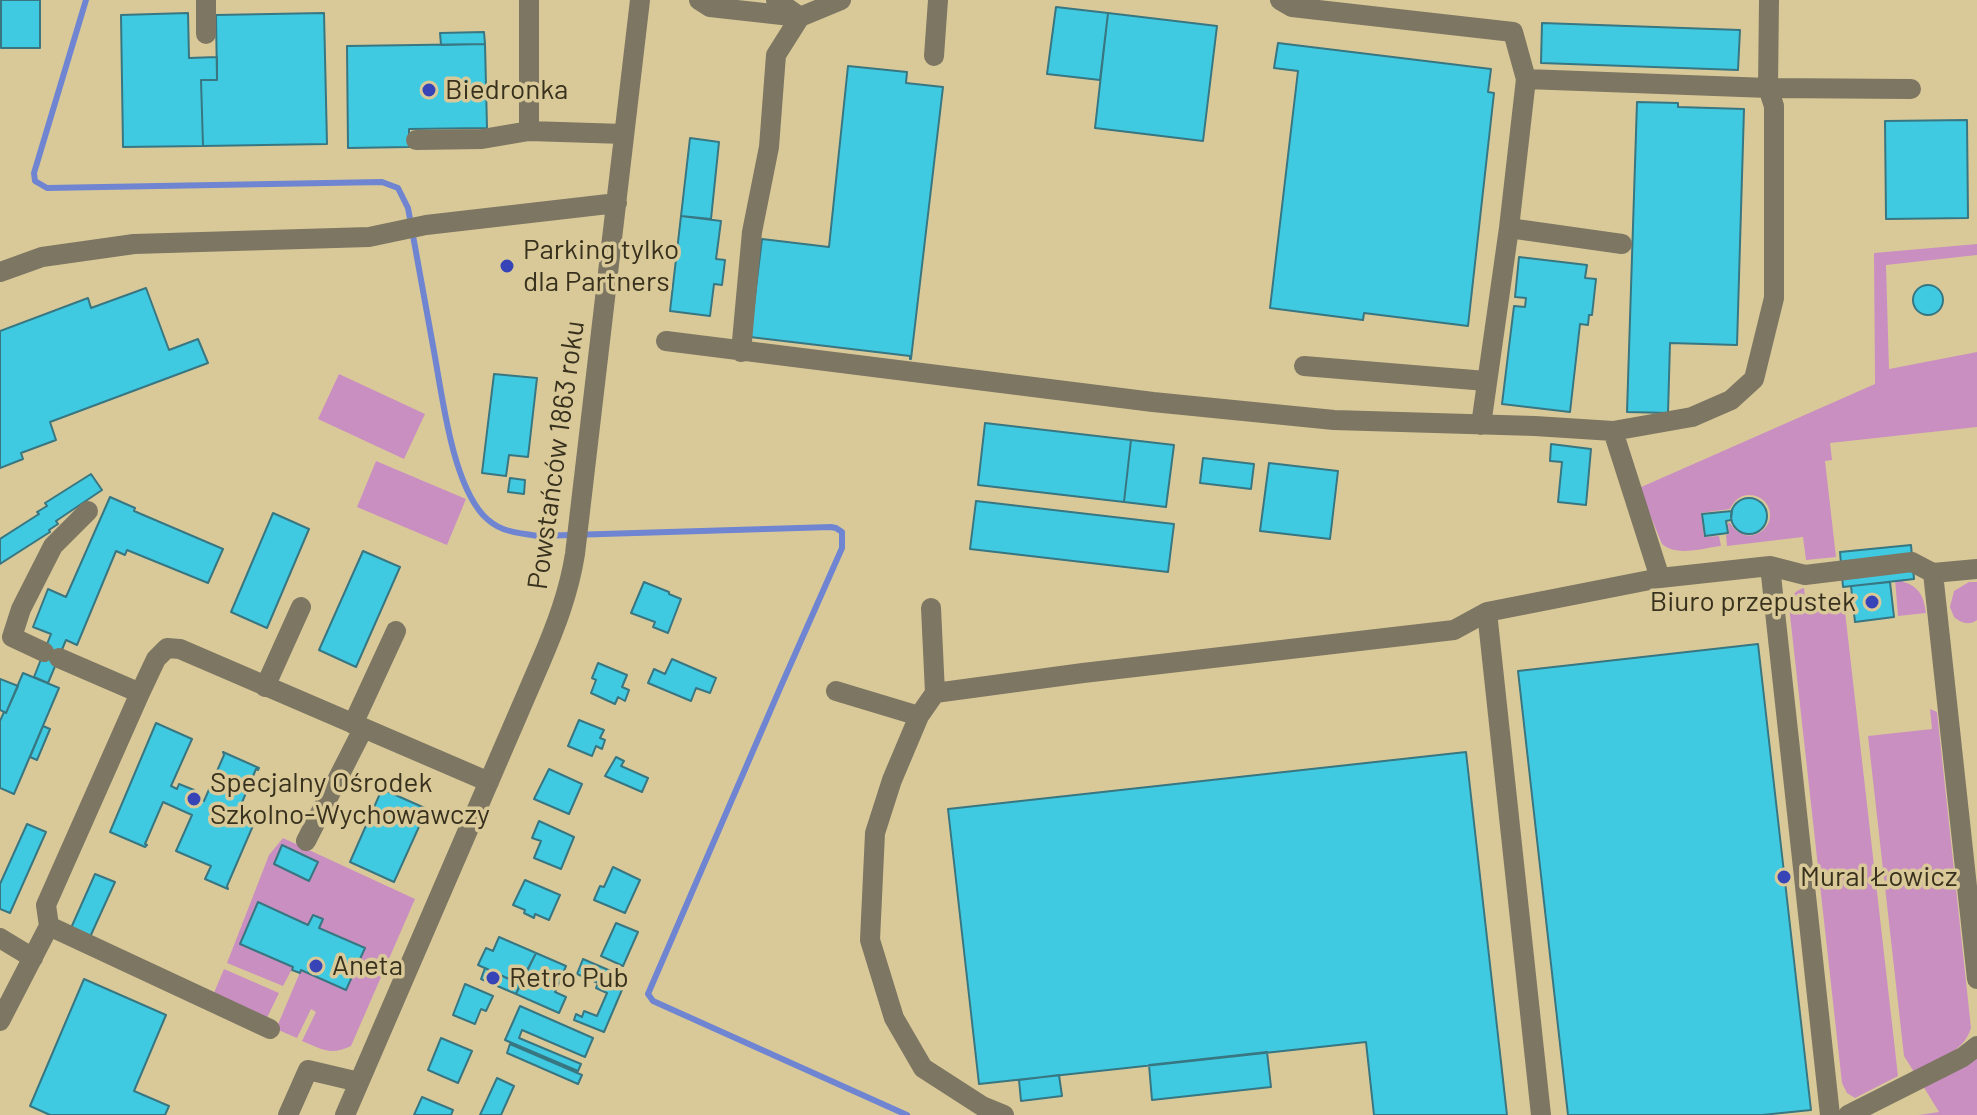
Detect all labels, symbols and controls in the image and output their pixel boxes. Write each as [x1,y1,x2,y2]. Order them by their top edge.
place label: Biedronka [445,73,568,107]
marker: Biedronka [420,81,438,99]
place label: Parking tylko dla Partners [523,233,679,299]
marker: Parking tylko dla Partners [498,257,516,275]
street label: Powstańców 1863 roku [521,319,591,591]
place label: Biuro przepustek [1650,585,1856,619]
marker: Biuro przepustek [1863,593,1881,611]
place label: Specjalny Ośrodek Szkolno-Wychowawczy [210,766,490,832]
marker: Specjalny Ośrodek Szkolno-Wychowawczy [185,790,203,808]
place label: Mural Łowicz [1800,860,1957,894]
marker: Mural Łowicz [1775,868,1793,886]
place label: Aneta [332,949,403,983]
marker: Aneta [307,957,325,975]
place label: Retro Pub [509,961,629,995]
marker: Retro Pub [484,969,502,987]

